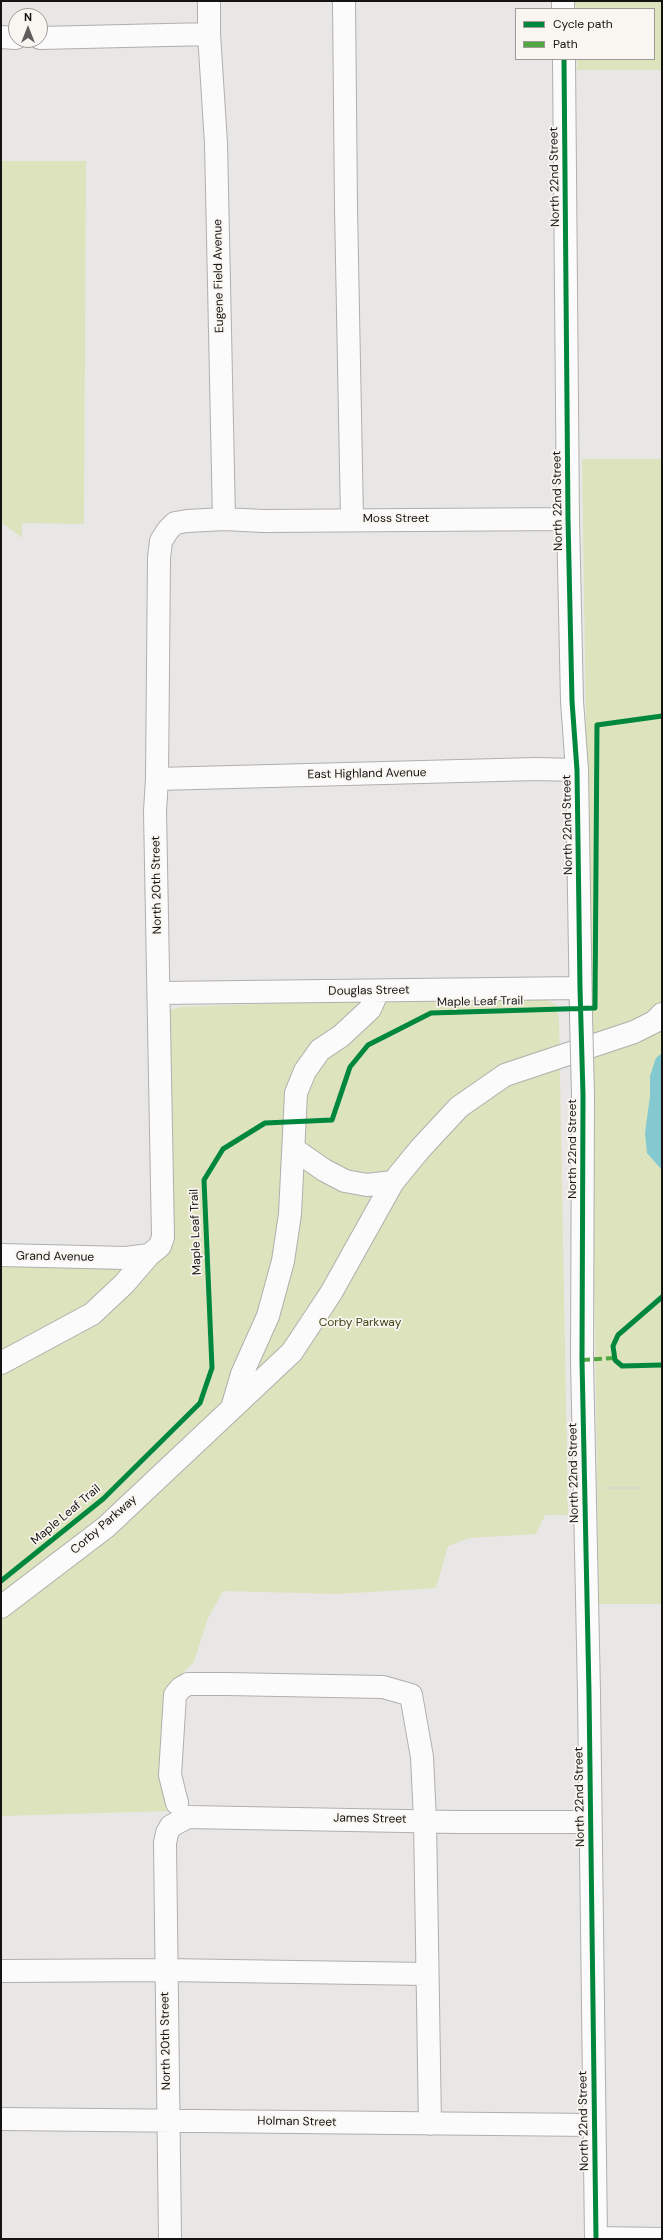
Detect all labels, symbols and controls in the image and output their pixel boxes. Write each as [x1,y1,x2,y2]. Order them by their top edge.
north arrow [8,8,48,48]
legend [515,8,655,60]
text: N [24,10,32,24]
text: Cycle path [553,16,613,32]
text: Path [553,36,578,52]
street label: North 22nd Street [547,127,563,227]
street label: Eugene Field Avenue [211,219,227,333]
street label: North 22nd Street [550,451,566,551]
street label: Moss Street [363,512,429,526]
street label: East Highland Avenue [307,766,427,782]
street label: North 22nd Street [560,775,576,875]
street label: North 20th Street [149,836,165,934]
street label: Douglas Street [328,983,410,999]
street label: Maple Leaf Trail [437,994,523,1010]
street label: North 22nd Street [566,1099,580,1199]
street label: Maple Leaf Trail [187,1189,205,1275]
street label: Grand Avenue [16,1249,94,1265]
park label: Corby Parkway [319,1316,401,1330]
street label: North 22nd Street [566,1423,582,1523]
street label: Maple Leaf Trail [28,1482,104,1548]
street label: Corby Parkway [68,1492,140,1558]
street label: North 22nd Street [572,1747,588,1847]
street label: James Street [333,1811,407,1827]
street label: North 20th Street [158,1992,174,2090]
street label: North 22nd Street [576,2071,592,2171]
street label: Holman Street [257,2114,337,2130]

